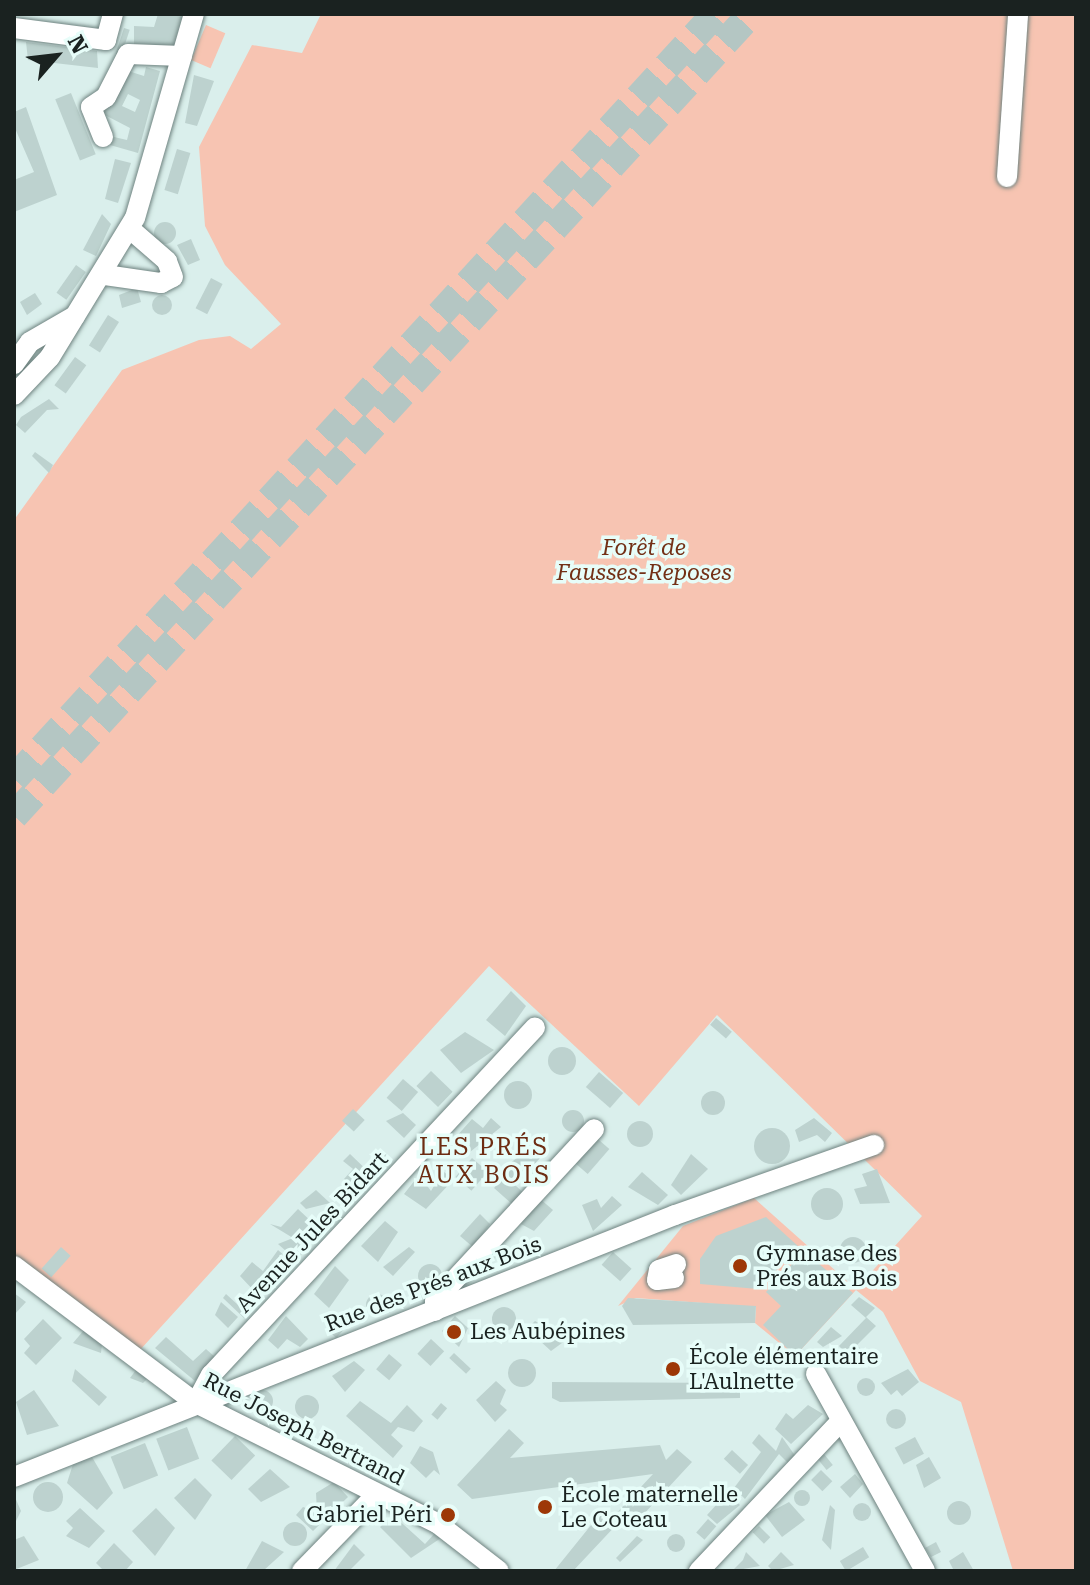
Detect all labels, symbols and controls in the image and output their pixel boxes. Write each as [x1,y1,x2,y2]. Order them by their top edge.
north arrow [16,16,96,96]
text: N [63,31,93,58]
park label: Forêt de Fausses-Reposes [556,534,732,586]
district label: LES PRÉS AUX BOIS [417,1134,551,1190]
street label: Avenue Jules Bidart [231,1146,393,1318]
street label: Rue des Prés aux Bois [321,1231,545,1337]
place label: Gymnase des Prés aux Bois [756,1240,897,1292]
marker: Gymnase des Prés aux Bois [731,1257,749,1275]
place label: Les Aubépines [470,1319,625,1345]
marker: Les Aubépines [445,1323,463,1341]
place label: École élémentaire L'Aulnette [689,1343,878,1394]
marker: École élémentaire L'Aulnette [664,1360,682,1378]
street label: Rue Joseph Bertrand [199,1367,409,1491]
place label: École maternelle Le Coteau [561,1481,738,1532]
marker: École maternelle Le Coteau [536,1498,554,1516]
place label: Gabriel Péri [306,1502,432,1528]
marker: Gabriel Péri [439,1506,457,1524]

